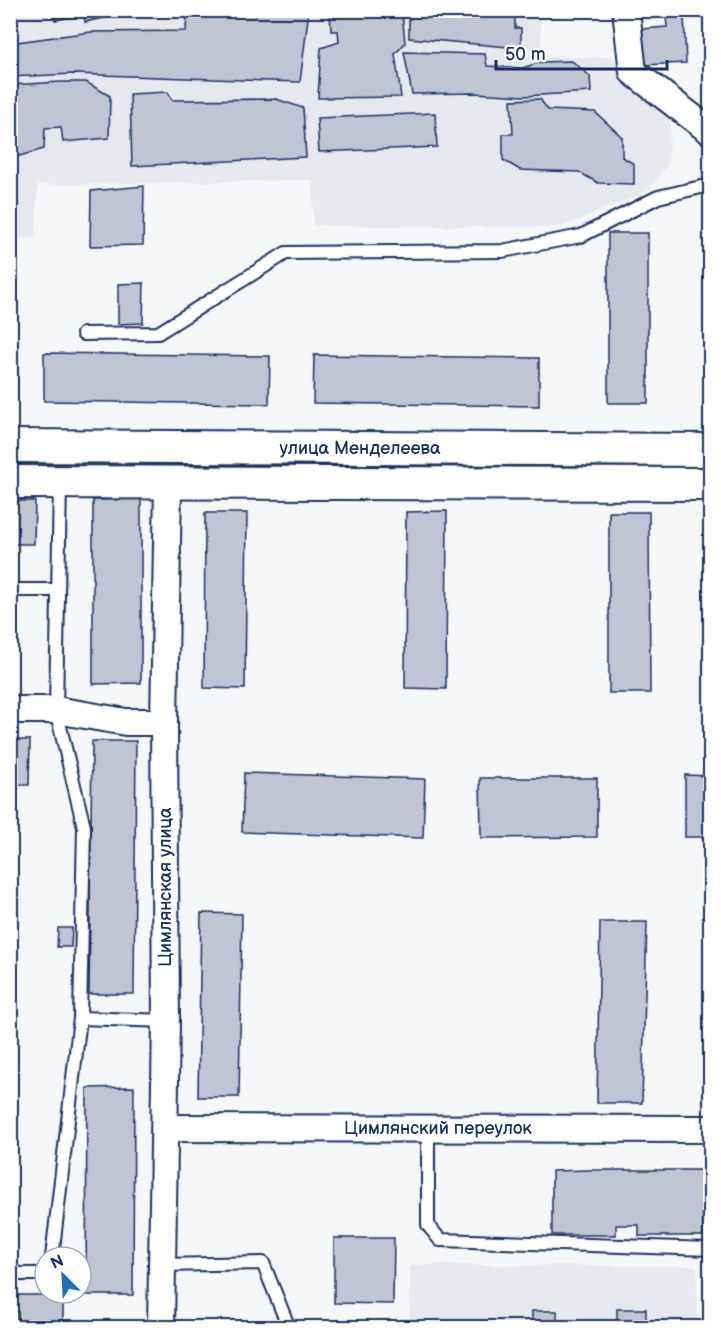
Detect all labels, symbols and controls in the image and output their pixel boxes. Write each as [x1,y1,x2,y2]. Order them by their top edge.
scale bar [496,33,667,71]
text: 50 m [505,44,546,65]
street label: улица Менделеева [279,438,441,459]
street label: Цимлянская улица [155,807,176,967]
street label: Цимлянский переулок [344,1118,532,1139]
north arrow [33,1245,93,1305]
text: N [48,1252,67,1274]

